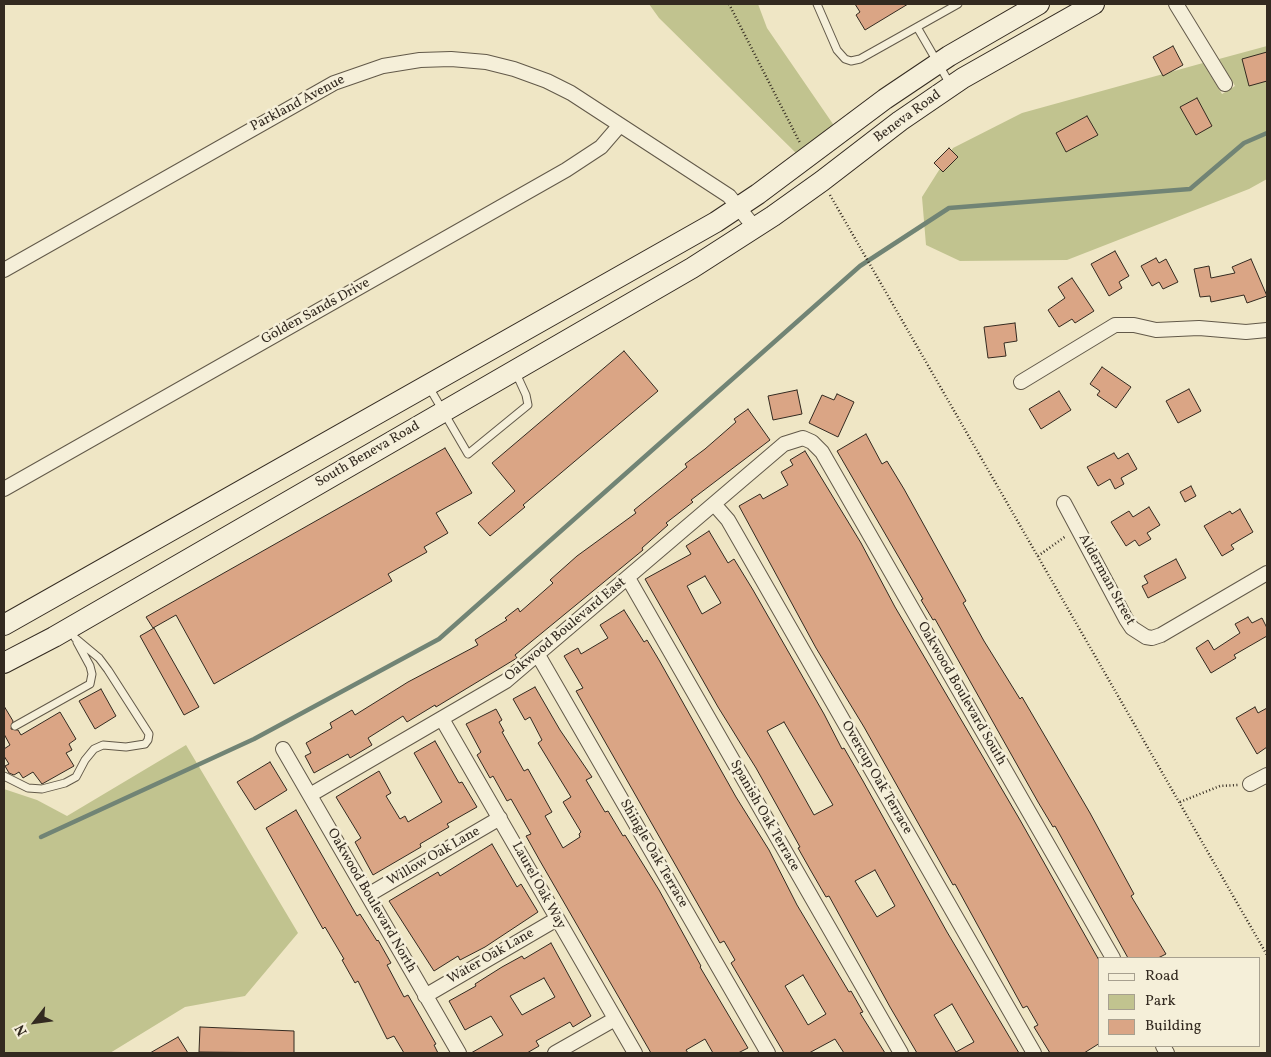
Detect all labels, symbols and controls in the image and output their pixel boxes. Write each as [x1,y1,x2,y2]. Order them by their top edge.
street label: Parkland Avenue [248,72,348,136]
street label: Beneva Road [871,87,945,147]
street label: Golden Sands Drive [259,275,373,349]
street label: South Beneva Road [313,418,423,492]
street label: Alderman Street [1074,531,1138,629]
street label: Oakwood Boulevard East [502,574,630,686]
street label: Oakwood Boulevard South [913,619,1009,769]
street label: Overcup Oak Terrace [837,718,915,838]
street label: Spanish Oak Terrace [725,757,803,875]
street label: Shingle Oak Terrace [615,797,691,911]
street label: Willow Oak Lane [385,824,483,890]
street label: Oakwood Boulevard North [323,826,419,976]
street label: Laurel Oak Way [507,839,569,933]
street label: Water Oak Lane [445,925,537,989]
legend [1098,957,1261,1047]
text: Road [1145,966,1179,987]
text: Park [1145,991,1176,1012]
north arrow [10,997,60,1047]
text: Building [1145,1016,1201,1037]
text: N [11,1021,32,1039]

